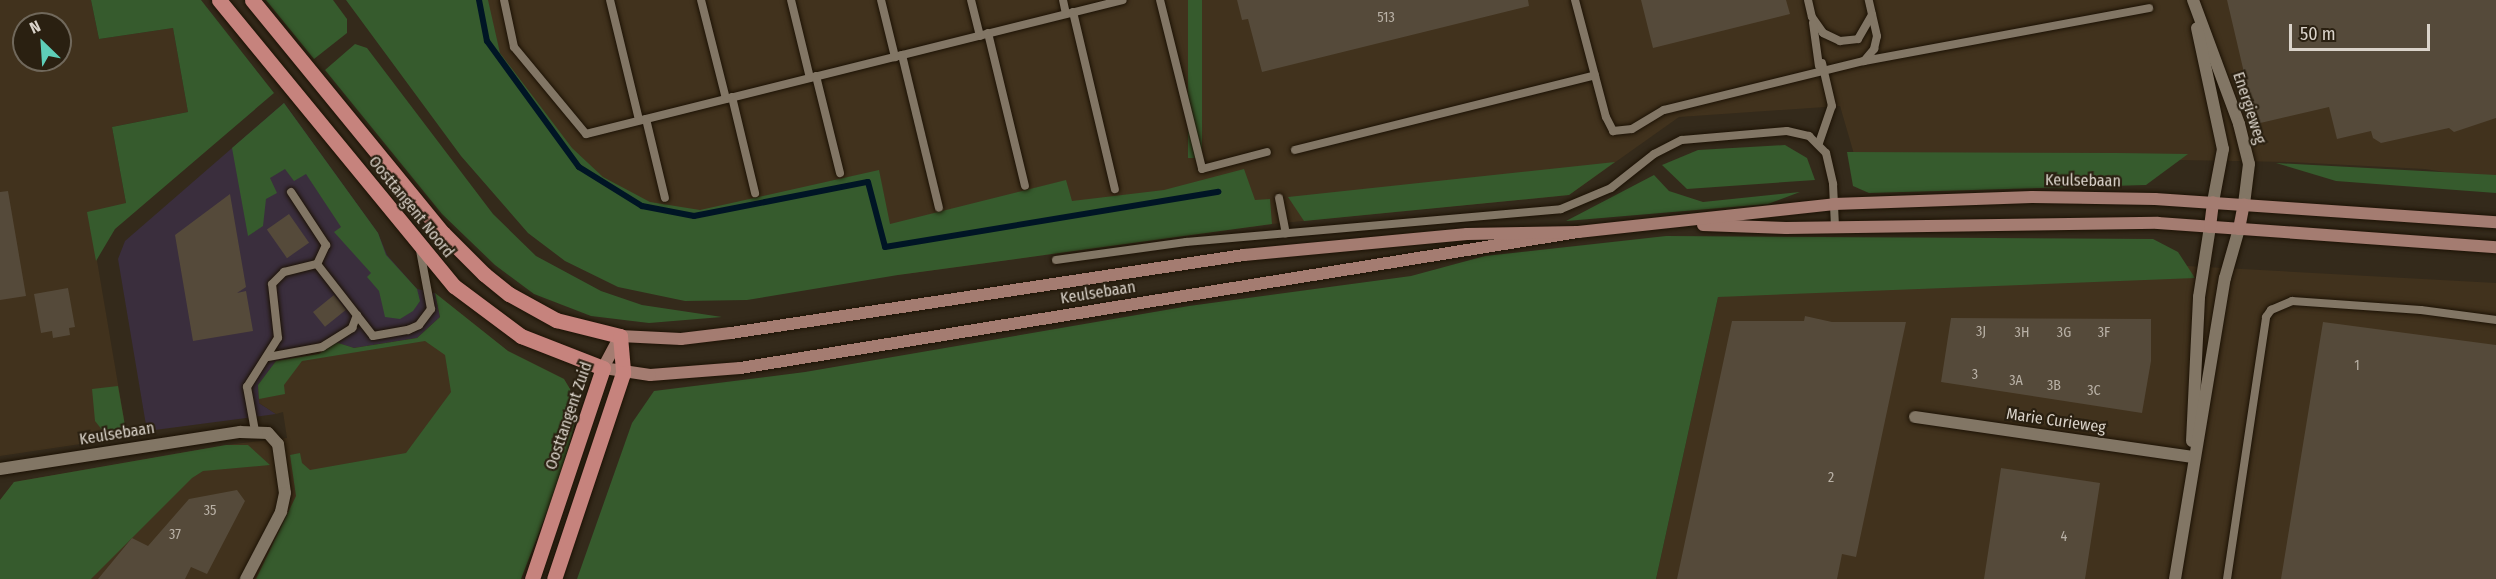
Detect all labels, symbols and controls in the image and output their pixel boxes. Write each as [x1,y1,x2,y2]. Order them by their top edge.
house number: 513 [1377,10,1395,26]
north arrow [12,12,72,72]
scale bar [2292,12,2433,50]
text: N [27,16,43,38]
text: 50 m [2300,23,2336,45]
street label: Energieweg [2228,70,2270,146]
street label: Oosttangent Noord [364,152,458,262]
street label: Keulsebaan [2045,171,2121,191]
street label: Keulsebaan [1059,278,1137,308]
house number: 3J [1976,324,1986,340]
house number: 3H [2015,325,2029,341]
house number: 3G [2057,325,2071,341]
house number: 3F [2098,325,2110,341]
house number: 1 [2354,358,2360,374]
street label: Oosttangent Zuid [542,360,596,472]
house number: 3 [1972,367,1978,383]
house number: 3A [2009,373,2023,389]
house number: 3B [2047,378,2061,394]
house number: 3C [2087,383,2101,399]
street label: Marie Curieweg [2005,405,2107,437]
street label: Keulsebaan [78,419,156,449]
house number: 2 [1828,470,1834,486]
house number: 35 [204,503,216,519]
house number: 37 [169,527,181,543]
house number: 4 [2061,529,2067,545]

